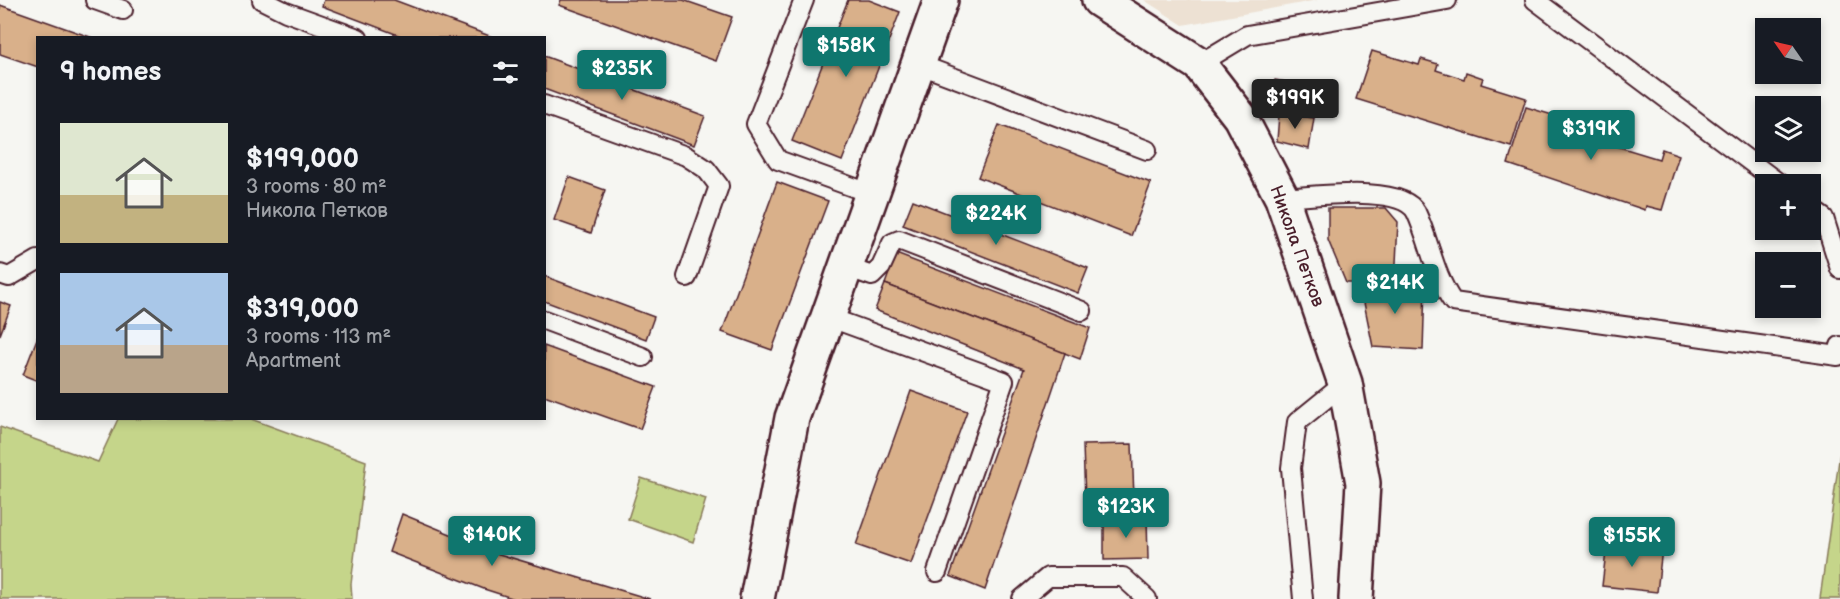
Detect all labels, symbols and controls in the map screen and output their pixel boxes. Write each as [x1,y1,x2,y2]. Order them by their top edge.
north arrow [1755,18,1821,84]
map controls [1755,18,1821,318]
pin: $158K [804,27,888,78]
text: $158K [817,34,875,58]
pin: $235K [580,50,664,101]
icon: filters [489,56,522,89]
text: 9 homes [60,57,161,88]
text: $235K [591,57,653,81]
pin: $199K [1253,79,1337,130]
text: $199K [1266,86,1324,110]
button: layers [1755,96,1821,162]
pin: $319K [1549,110,1633,161]
text: $319K [1562,117,1620,141]
text: $199,000 [246,144,359,175]
icon: home [108,147,180,219]
button: + [1755,174,1821,240]
text: 3 rooms · 80 m² [246,175,387,199]
street label: Никола Петков [1265,182,1329,310]
pin: $224K [954,195,1038,246]
text: Никола Петков [246,199,388,223]
text: $224K [965,202,1027,226]
button: − [1755,252,1821,318]
pin: $214K [1353,264,1437,315]
text: $214K [1366,271,1424,295]
text: $319,000 [246,294,359,325]
icon: home [108,297,180,369]
text: 3 rooms · 113 m² [246,325,391,349]
text: Apartment [246,349,341,373]
pin: $123K [1084,488,1168,539]
text: $123K [1097,495,1155,519]
pin: $140K [450,516,534,567]
pin: $155K [1590,517,1674,568]
text: $140K [462,523,522,547]
text: $155K [1603,524,1661,548]

